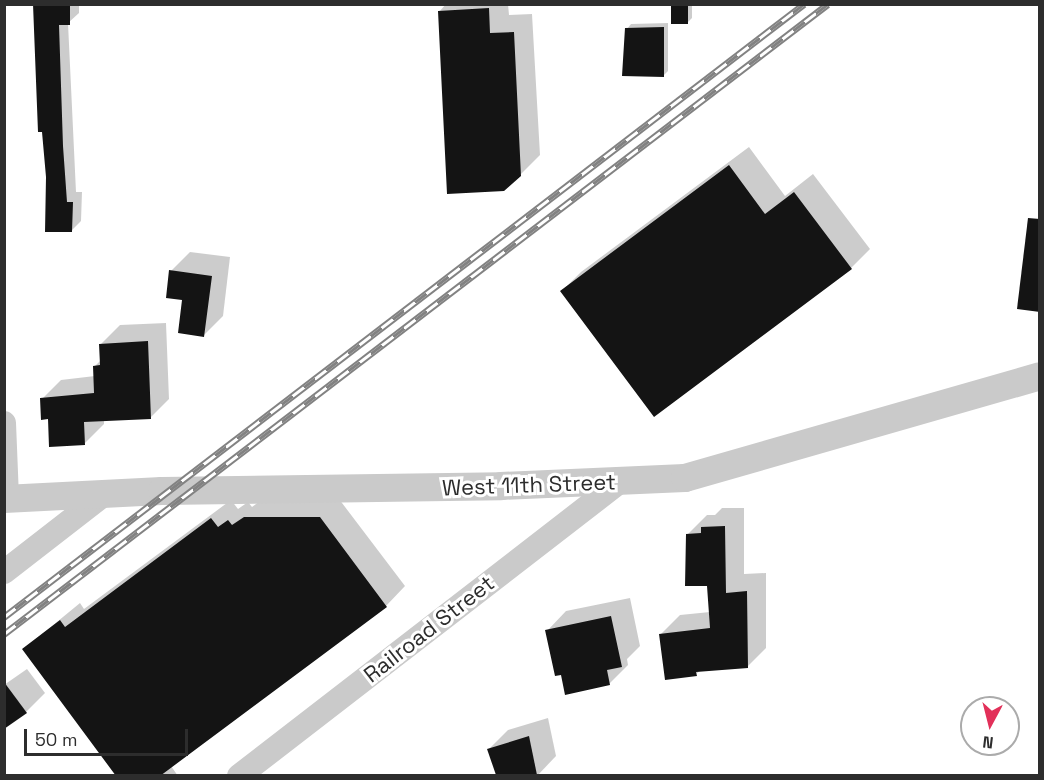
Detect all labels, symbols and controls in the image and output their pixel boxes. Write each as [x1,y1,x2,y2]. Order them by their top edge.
street label: West 11th Street [442,469,616,501]
street label: Railroad Street [359,570,499,688]
north arrow [960,696,1020,756]
scale bar [27,717,190,755]
text: 50 m [35,728,77,751]
text: N [981,731,995,753]

